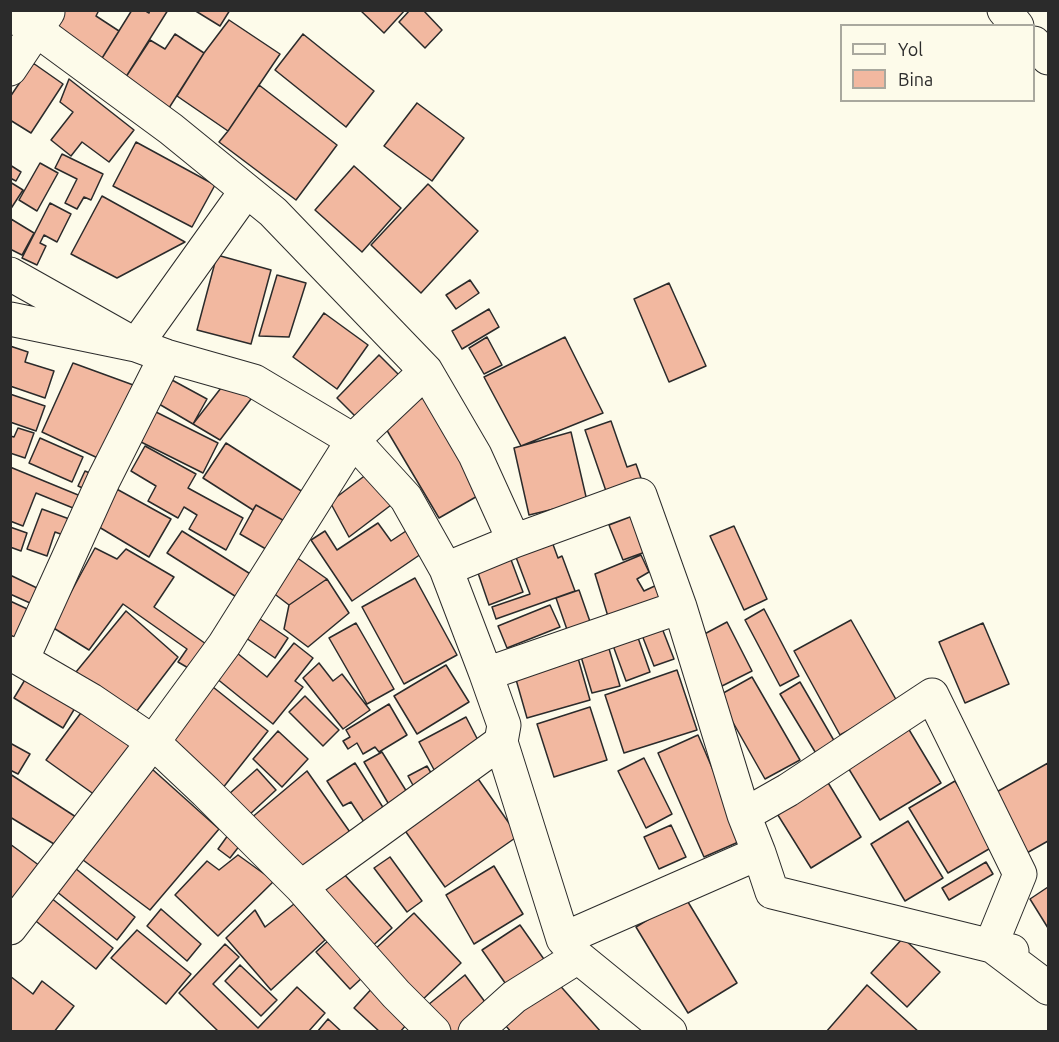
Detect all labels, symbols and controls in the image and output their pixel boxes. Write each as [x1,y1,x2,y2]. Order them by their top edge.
legend [840,24,1035,102]
text: Yol [898,39,923,59]
text: Bina [898,69,933,89]

